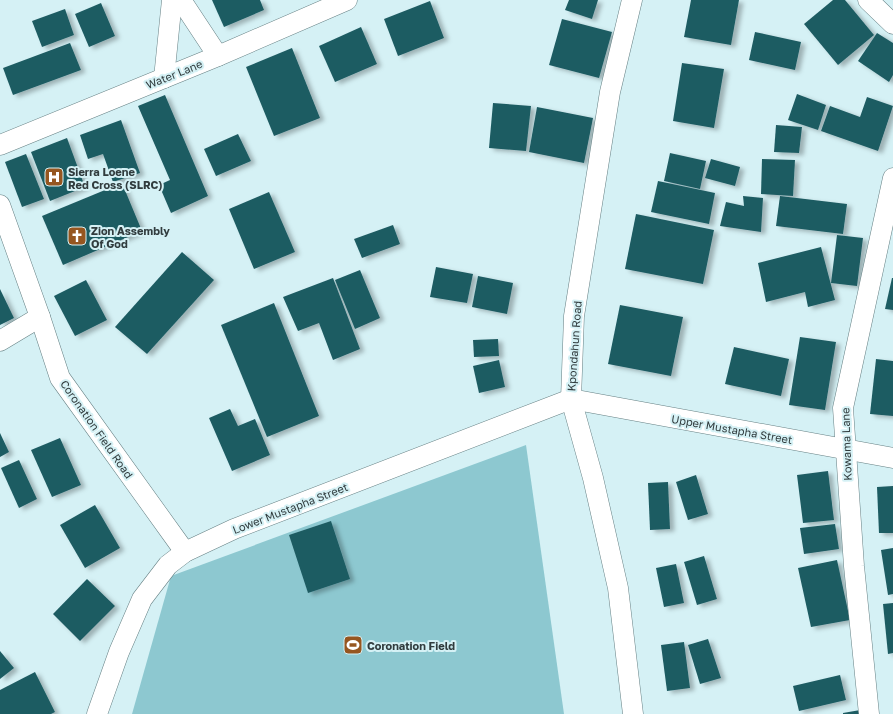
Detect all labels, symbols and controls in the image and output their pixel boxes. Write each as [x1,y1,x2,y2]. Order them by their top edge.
street label: Water Lane [144,57,204,91]
place label: Sierra Loene Red Cross (SLRC) [68,165,163,191]
hospital icon: Sierra Loene Red Cross (SLRC) [43,166,65,188]
place label: Zion Assembly Of God [91,224,170,250]
church icon: Zion Assembly Of God [66,225,88,247]
street label: Kpondahun Road [564,300,584,392]
street label: Coronation Field Road [58,377,136,481]
street label: Kowama Lane [838,407,854,481]
street label: Upper Mustapha Street [670,412,794,446]
street label: Lower Mustapha Street [230,480,350,536]
sports icon: Coronation Field [342,634,364,656]
place label: Coronation Field [367,639,455,652]

